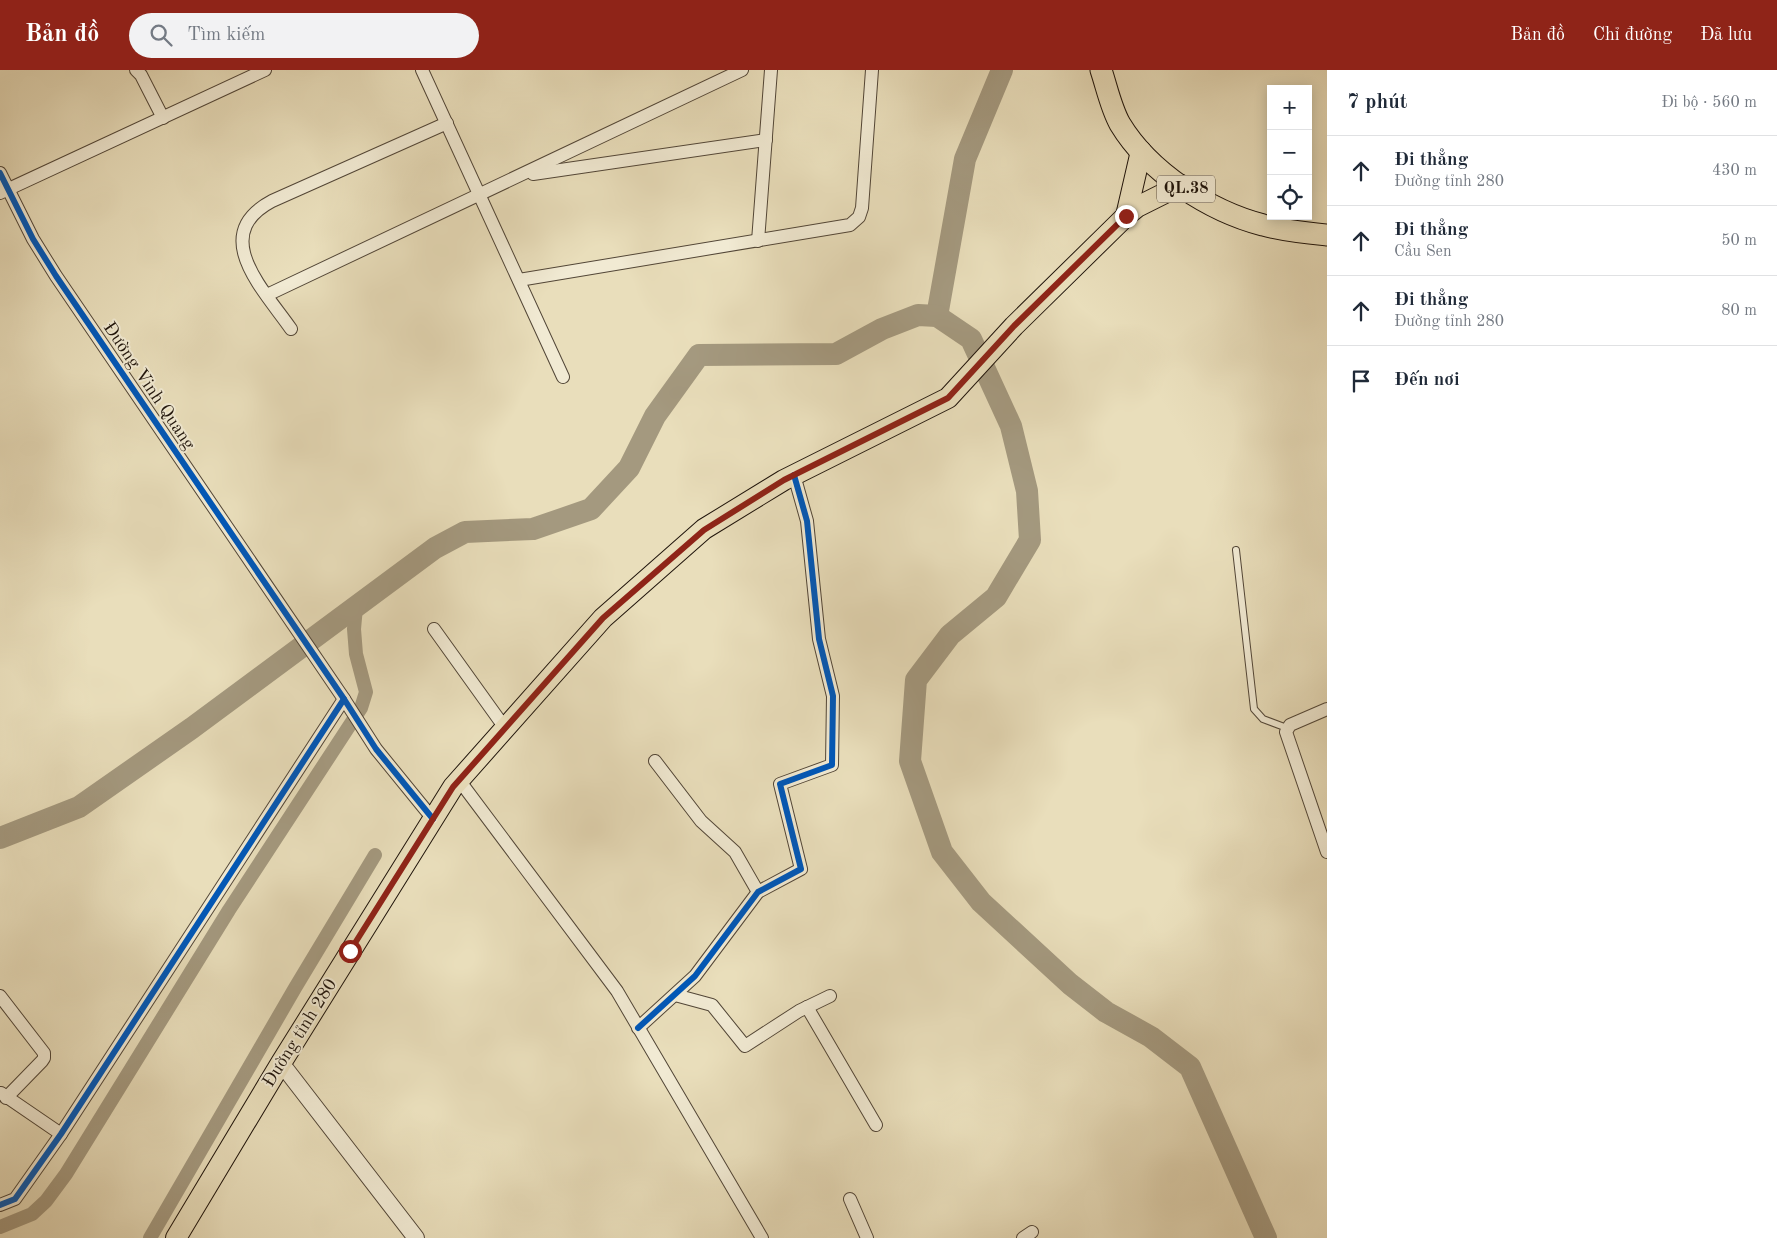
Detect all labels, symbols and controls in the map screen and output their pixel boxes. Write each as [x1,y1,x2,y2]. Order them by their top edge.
search box [129,13,479,58]
icon: search [147,21,175,49]
text: Bản đồ [25,23,99,47]
text: Tìm kiếm [187,26,265,45]
text: Bản đồ [1511,26,1565,44]
text: Chỉ đường [1593,26,1672,44]
text: Đã lưu [1700,26,1752,44]
map controls [1267,85,1312,220]
button: + [1267,85,1312,130]
text: 7 phút [1347,92,1407,113]
text: Đi bộ · 560 m [1661,95,1757,111]
button: − [1267,130,1312,175]
text: Đi thẳng [1394,151,1468,170]
icon: ahead [1347,157,1375,185]
text: 430 m [1712,163,1757,179]
text: Đường tỉnh 280 [1394,174,1504,190]
button: locate [1267,175,1312,220]
road number: QL.38 [1157,176,1215,202]
route end [1115,205,1138,228]
text: Đi thẳng [1394,221,1468,240]
icon: ahead [1347,227,1375,255]
text: 50 m [1721,233,1757,249]
text: Cầu Sen [1394,244,1452,260]
text: Đi thẳng [1394,291,1468,310]
icon: ahead [1347,297,1375,325]
text: 80 m [1721,303,1757,319]
text: Đường tỉnh 280 [1394,314,1504,330]
street label: Đường Vinh Quang [100,319,199,453]
icon: arrive [1347,367,1375,395]
text: Đến nơi [1394,371,1460,390]
route start [339,940,362,963]
street label: Đường tỉnh 280 [260,976,340,1090]

